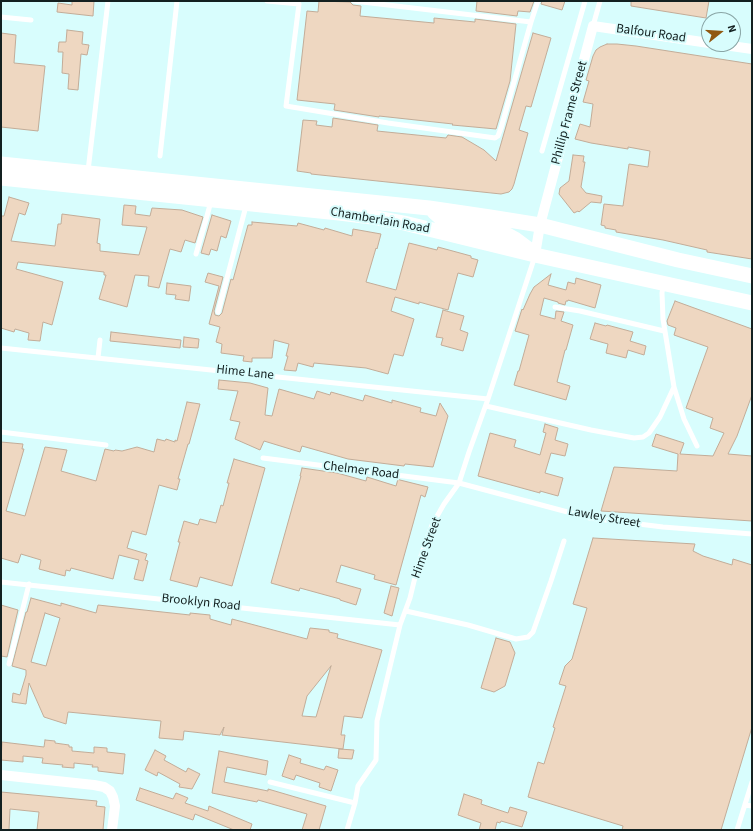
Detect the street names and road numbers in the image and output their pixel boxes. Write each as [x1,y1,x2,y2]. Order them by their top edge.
street label: Balfour Road [615,21,687,47]
street label: Phillip Frame Street [549,60,591,166]
street label: Chamberlain Road [329,205,431,237]
street label: Hime Lane [215,362,275,384]
street label: Chelmer Road [322,459,400,483]
street label: Lawley Street [567,504,641,532]
street label: Hime Street [409,515,445,581]
street label: Brooklyn Road [161,591,241,615]

